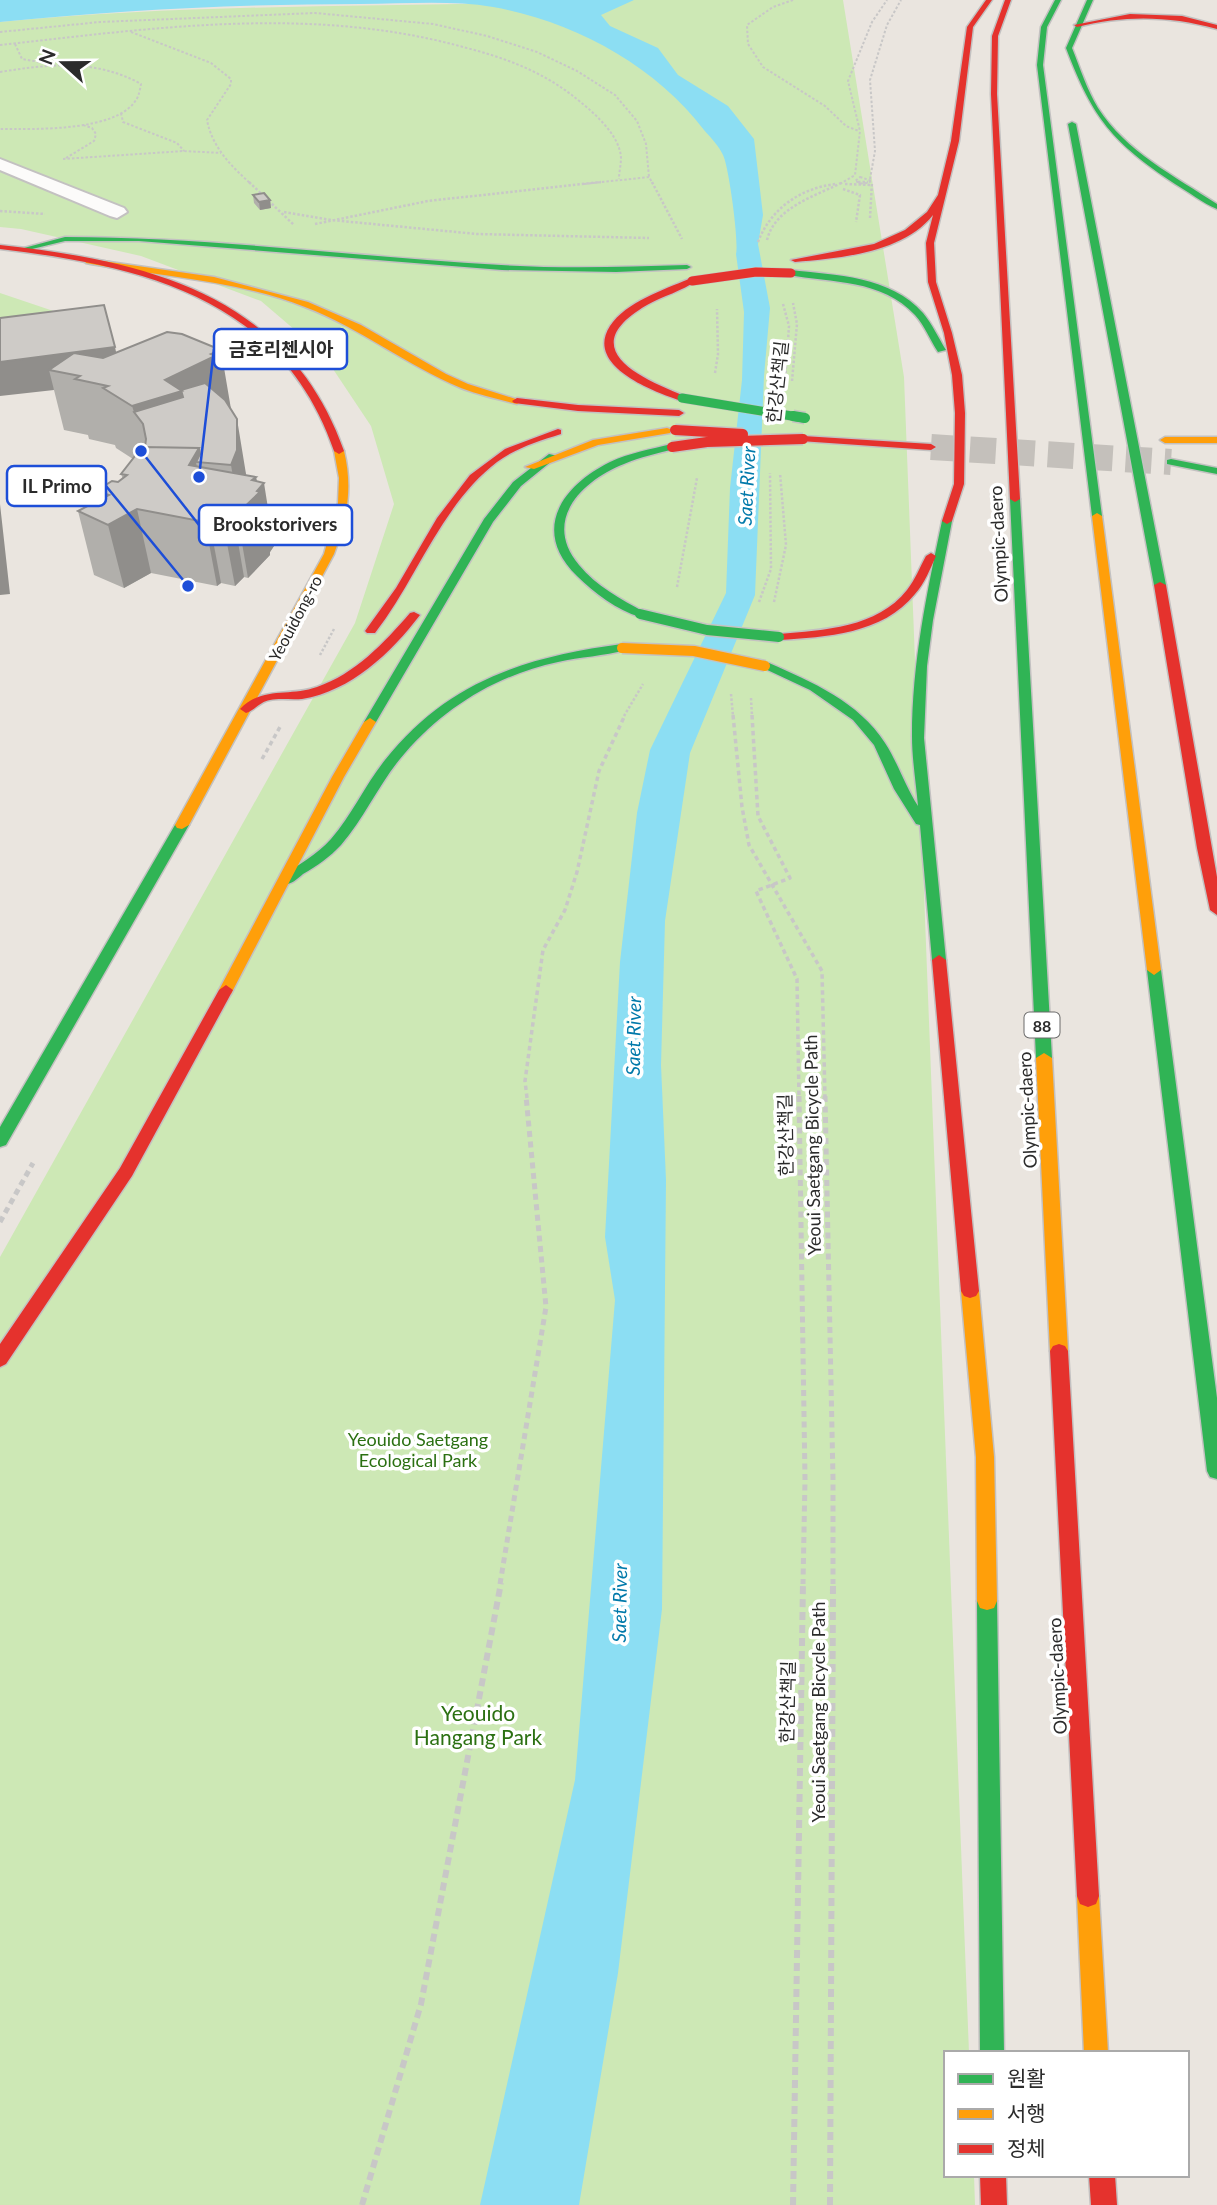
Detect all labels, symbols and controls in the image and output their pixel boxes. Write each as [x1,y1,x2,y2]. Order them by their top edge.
north arrow [28,28,98,98]
text: N [33,46,60,68]
callout: 금호리첸시아 [214,329,347,369]
text: 금호리첸시아 [229,337,334,360]
street label: 한강산책길 [762,340,792,424]
water label: Saet River [732,445,760,526]
callout: IL Primo [7,466,106,506]
text: IL Primo [22,474,92,497]
street label: Olympic-daero [984,485,1012,603]
callout: Brookstorivers [199,505,352,545]
text: Brookstorivers [213,512,337,535]
street label: Yeouidong-ro [264,572,326,664]
water label: Saet River [621,996,645,1076]
road number: 88 [1024,1012,1060,1037]
street label: Yeoui Saetgang Bicycle Path [799,1034,825,1256]
street label: Olympic-daero [1013,1051,1041,1169]
street label: 한강산책길 [773,1093,797,1177]
park label: Yeouido Saetgang Ecological Park [348,1428,488,1471]
water label: Saet River [607,1563,631,1643]
street label: Yeoui Saetgang Bicycle Path [807,1602,829,1822]
street label: Olympic-daero [1043,1617,1071,1735]
street label: 한강산책길 [775,1660,799,1744]
park label: Yeouido Hangang Park [414,1700,542,1749]
legend [944,2051,1189,2177]
text: 원활 [1007,2065,1046,2090]
text: 서행 [1007,2100,1046,2125]
text: 정체 [1007,2135,1046,2160]

